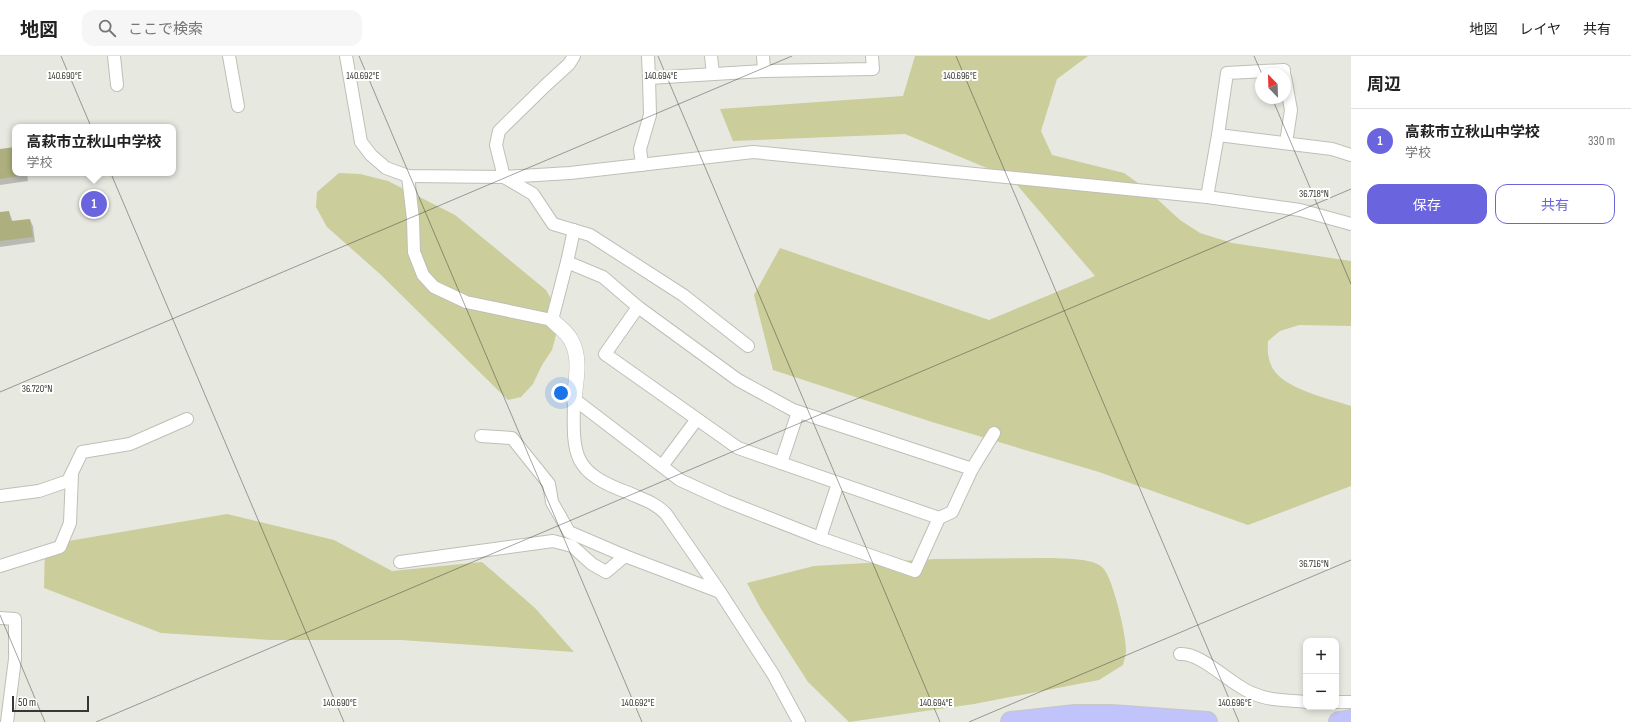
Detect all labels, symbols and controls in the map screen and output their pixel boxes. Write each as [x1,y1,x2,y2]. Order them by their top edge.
search box [82,10,362,46]
icon: search [96,17,118,39]
text: 地図 [20,19,58,42]
text: ここで検索 [128,20,203,39]
text: 地図 [1469,21,1497,38]
text: レイヤ [1519,21,1561,38]
text: 共有 [1583,21,1611,38]
north arrow [1255,68,1291,104]
text: 140.690°E [48,70,82,82]
text: 140.692°E [346,70,380,82]
text: 140.694°E [644,70,678,82]
text: 140.696°E [943,70,977,82]
text: 周辺 [1367,75,1401,95]
text: 高萩市立秋山中学校 [1405,123,1540,142]
popup [12,124,176,176]
text: 高萩市立秋山中学校 [26,133,162,152]
text: 1 [1377,133,1383,149]
text: 330 m [1588,133,1615,149]
text: 学校 [1405,145,1431,161]
text: 学校 [26,155,53,171]
button: 保存 [1367,184,1487,224]
button: 共有 [1495,184,1615,224]
text: 36.718°N [1299,188,1329,200]
pin: 1 [81,189,107,219]
text: 36.720°N [22,383,52,395]
your location [551,383,571,403]
text: 36.716°N [1299,558,1329,570]
map controls [1303,638,1339,710]
button: + [1303,638,1339,674]
button: − [1303,674,1339,710]
scale bar [12,694,89,713]
text: 50 m [18,696,36,709]
text: 140.690°E [323,697,357,709]
text: 140.692°E [621,697,655,709]
text: 140.694°E [919,697,953,709]
text: 140.696°E [1218,697,1252,709]

